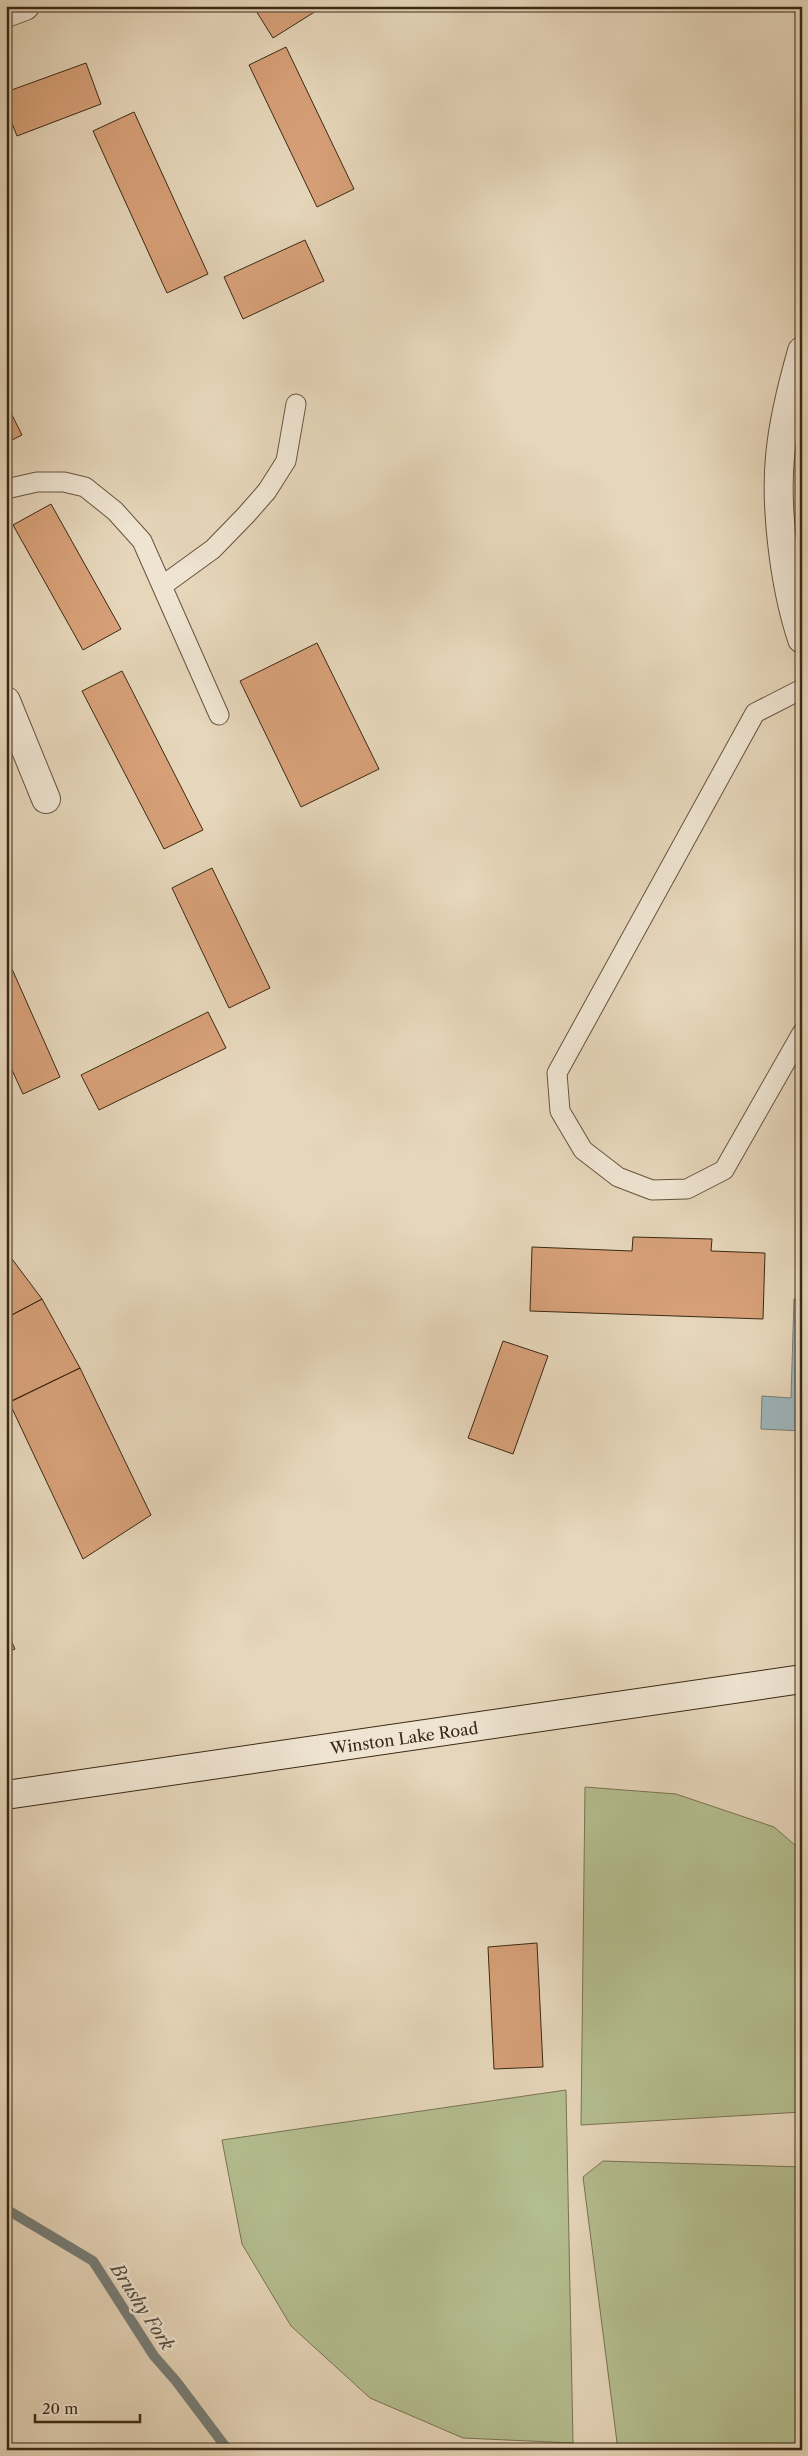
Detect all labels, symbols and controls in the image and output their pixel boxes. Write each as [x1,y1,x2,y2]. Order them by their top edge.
street label: Winston Lake Road [328,1718,480,1758]
water label: Brushy Fork [105,2258,179,2355]
scale bar [35,2391,140,2423]
text: 20 m [42,2399,78,2418]

